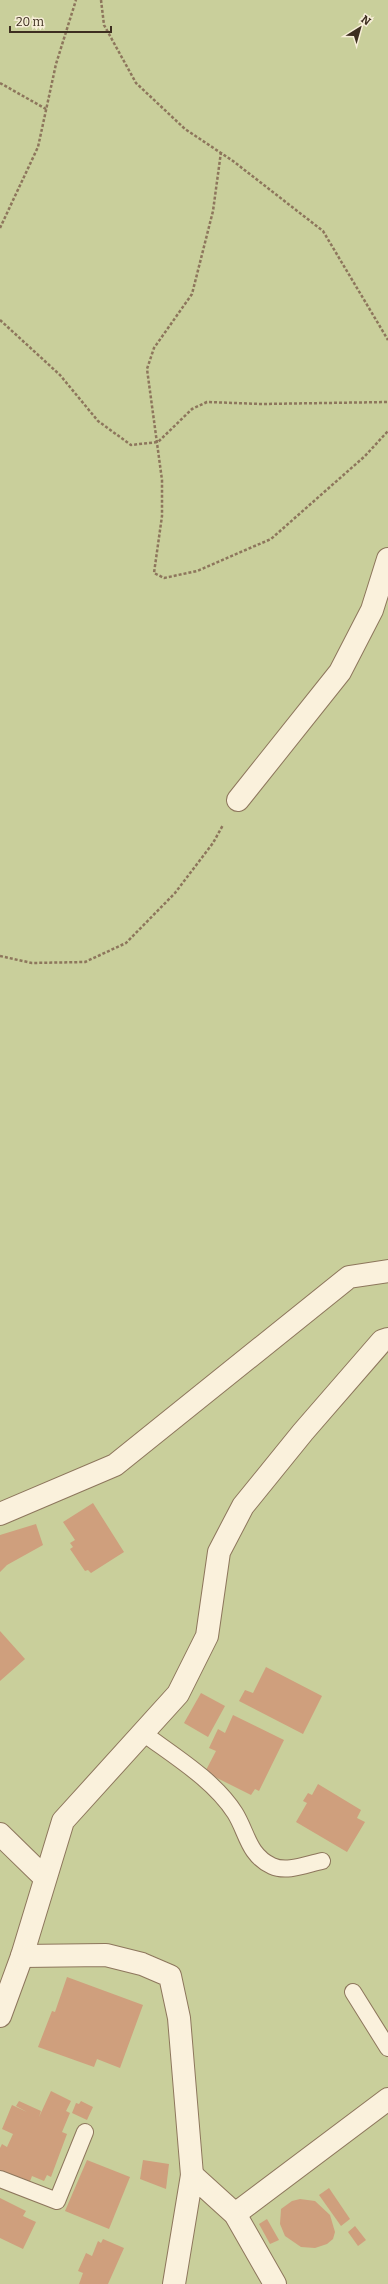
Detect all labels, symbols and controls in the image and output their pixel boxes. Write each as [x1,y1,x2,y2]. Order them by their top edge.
scale bar [10,8,111,34]
north arrow [340,8,380,48]
text: N [358,13,373,28]
text: 20 m [16,15,45,29]

